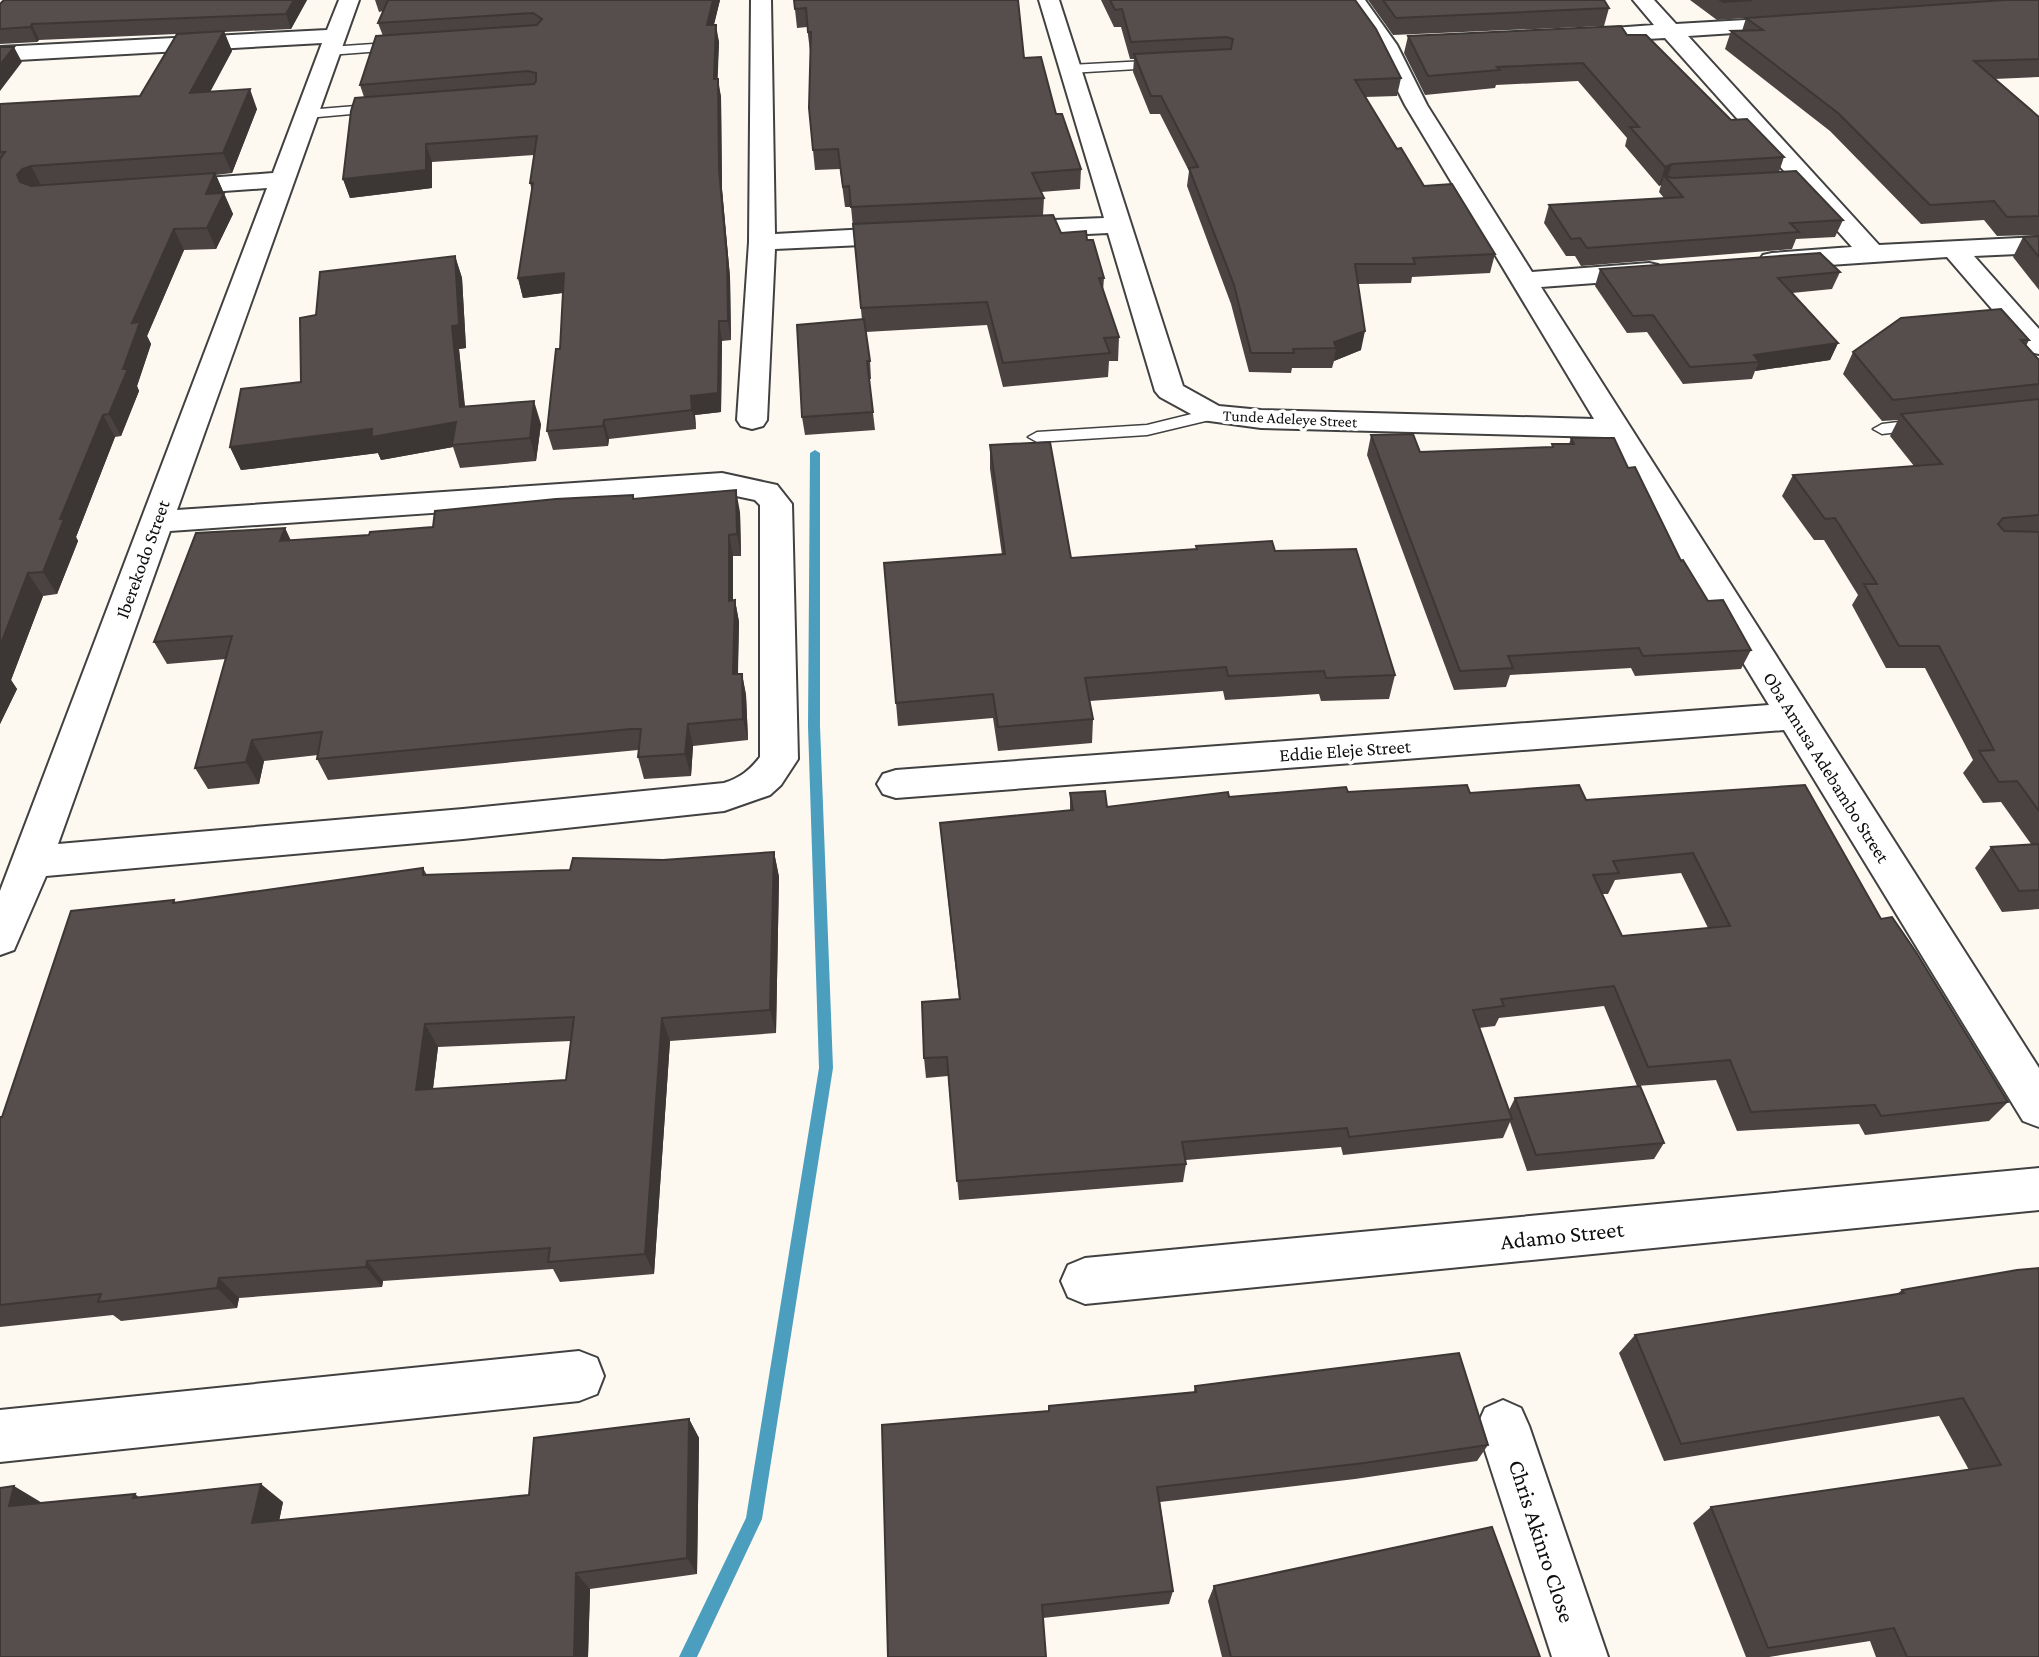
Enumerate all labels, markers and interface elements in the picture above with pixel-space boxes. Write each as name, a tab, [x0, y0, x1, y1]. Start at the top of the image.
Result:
street label: Tunde Adeleye Street	[1222, 406, 1358, 432]
street label: Iberekodo Street	[111, 496, 174, 621]
street label: Oba Amusa Adebambo Street	[1759, 668, 1894, 867]
street label: Eddie Eleje Street	[1278, 735, 1412, 767]
street label: Adamo Street	[1499, 1216, 1625, 1254]
street label: Chris Akinro Close	[1503, 1456, 1581, 1626]

